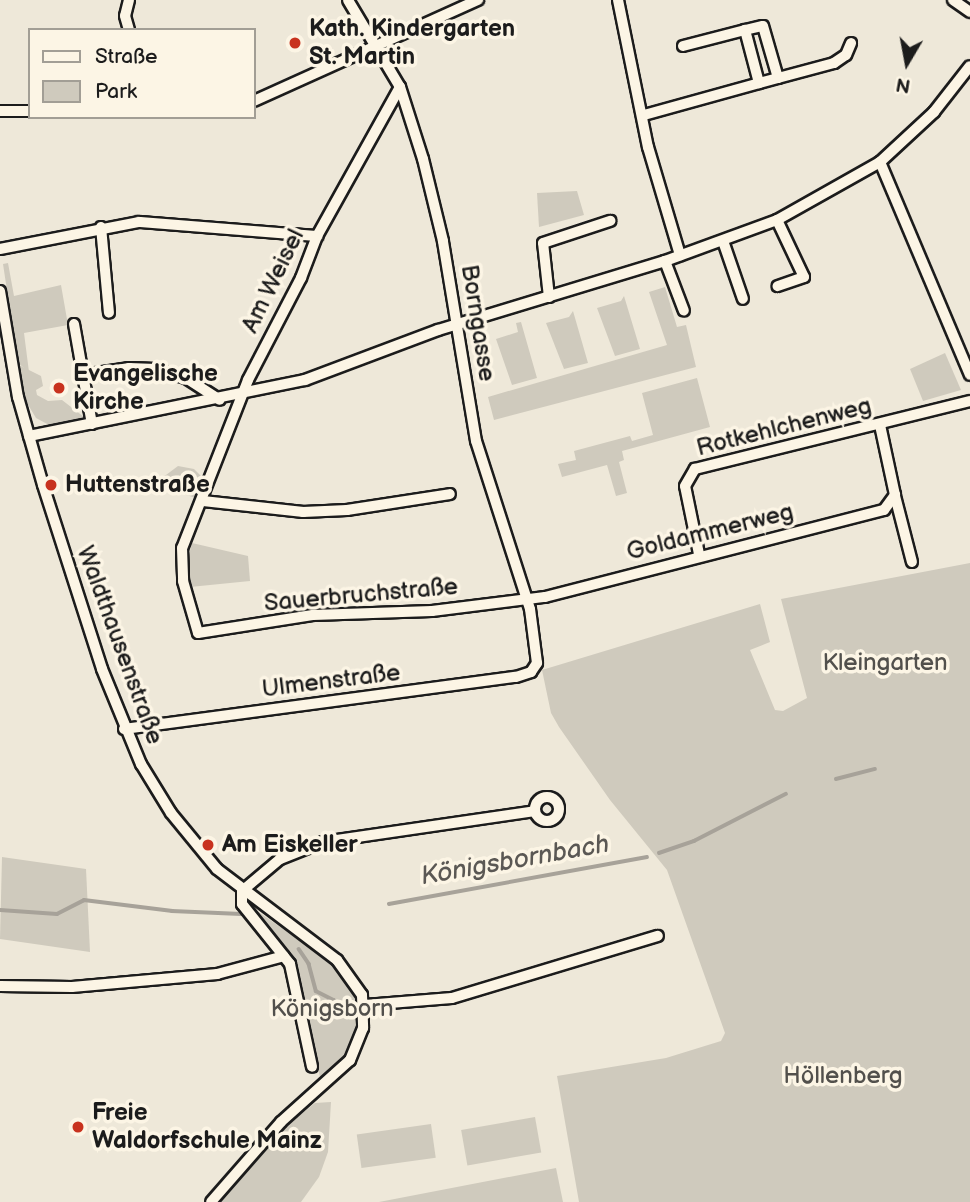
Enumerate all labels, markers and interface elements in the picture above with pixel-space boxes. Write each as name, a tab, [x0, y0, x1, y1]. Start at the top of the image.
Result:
place label: Kath. Kindergarten St. Martin	[309, 15, 515, 71]
legend	[28, 28, 256, 119]
north arrow	[872, 28, 942, 98]
marker: Kath. Kindergarten St. Martin	[287, 35, 303, 51]
text: Straße	[95, 44, 157, 69]
text: N	[894, 72, 912, 97]
text: Park	[95, 79, 137, 104]
street label: Am Weisel	[235, 224, 311, 338]
street label: Borngasse	[455, 263, 501, 383]
place label: Evangelische Kirche	[73, 360, 218, 416]
marker: Evangelische Kirche	[51, 380, 67, 396]
street label: Rotkehlchenweg	[693, 391, 875, 463]
place label: Huttenstraße	[65, 471, 210, 499]
marker: Huttenstraße	[43, 477, 59, 493]
street label: Goldammerweg	[624, 497, 796, 567]
street label: Waldthausenstraße	[71, 542, 169, 748]
street label: Sauerbruchstraße	[263, 572, 459, 618]
park label: Kleingarten	[823, 649, 947, 677]
street label: Ulmenstraße	[260, 658, 402, 704]
water label: Königsbornbach	[418, 829, 612, 893]
place label: Am Eiskeller	[222, 831, 358, 859]
marker: Am Eiskeller	[200, 837, 216, 853]
park label: Königsborn	[271, 995, 393, 1023]
park label: Höllenberg	[783, 1062, 903, 1090]
place label: Freie Waldorfschule Mainz	[92, 1099, 322, 1155]
marker: Freie Waldorfschule Mainz	[70, 1119, 86, 1135]

